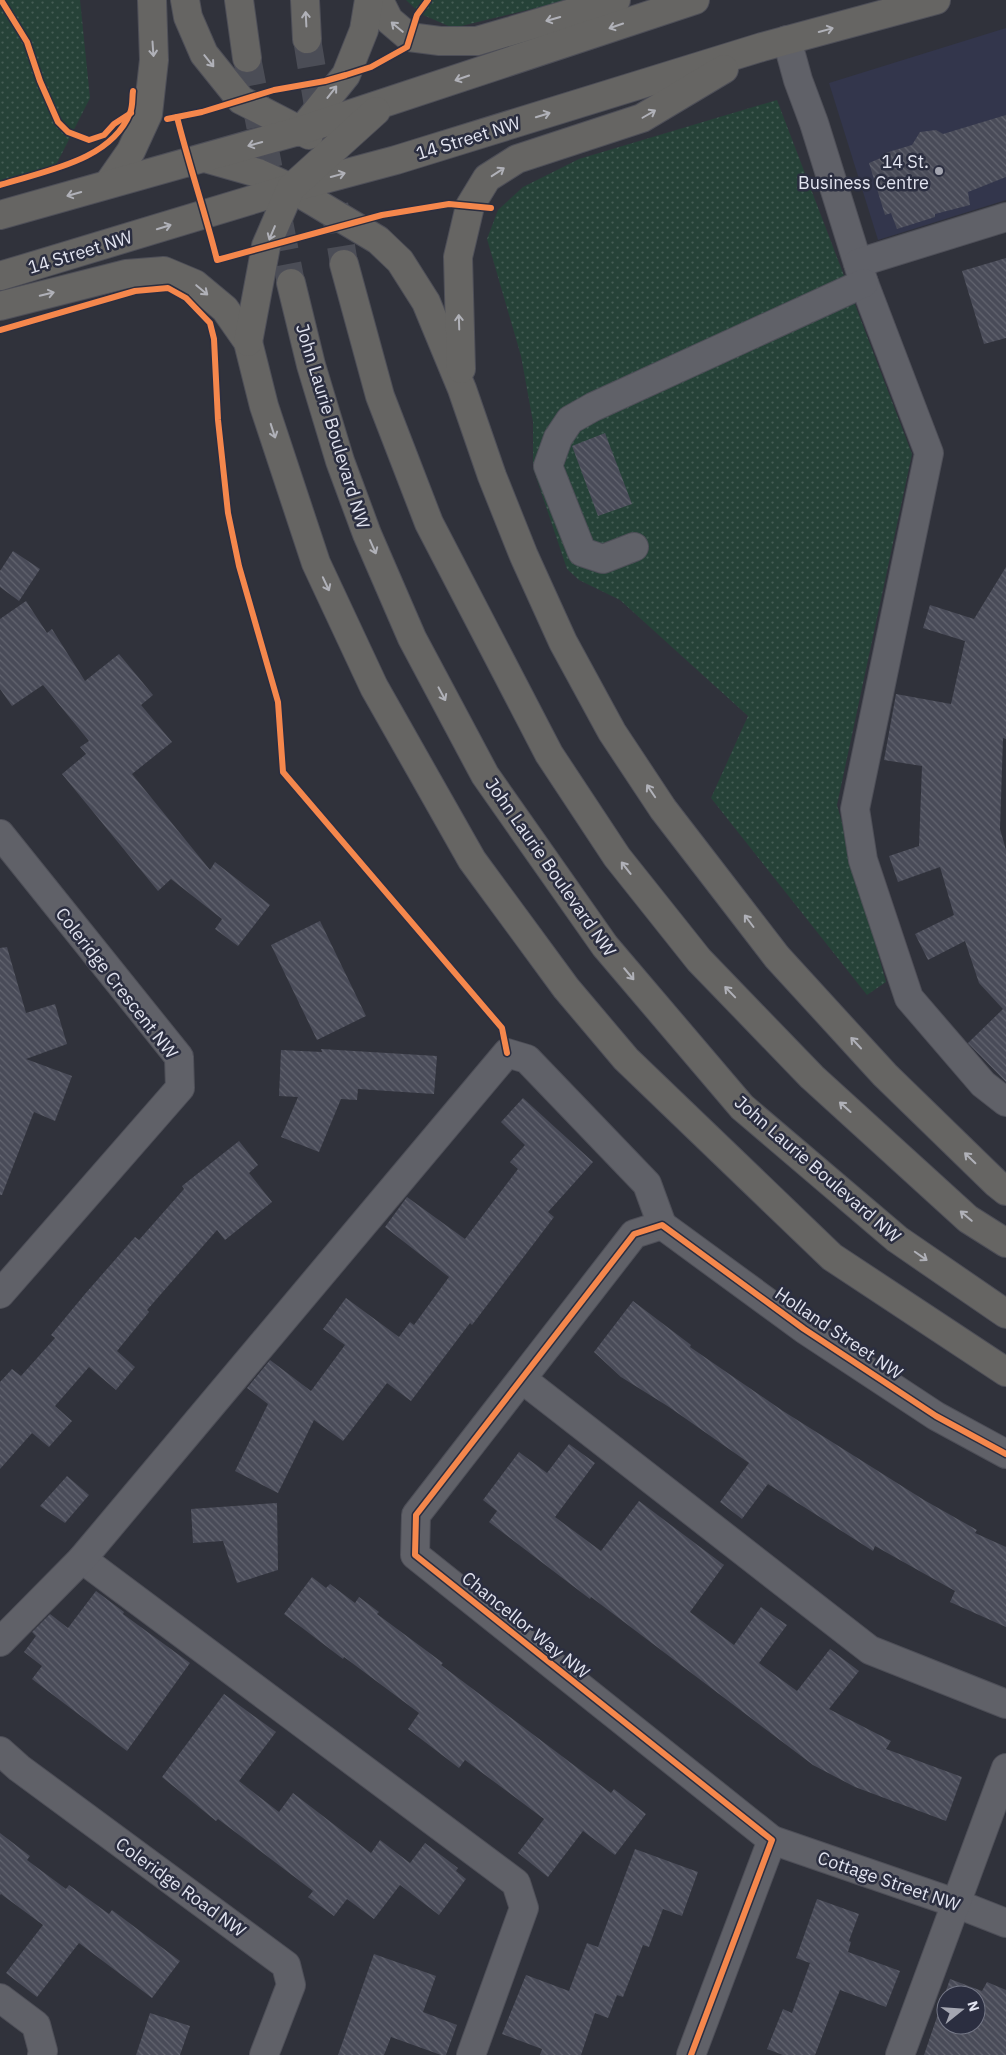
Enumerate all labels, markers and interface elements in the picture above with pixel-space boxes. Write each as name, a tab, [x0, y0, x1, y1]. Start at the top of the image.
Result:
one-way arrow	[302, 12, 311, 28]
one-way arrow	[545, 14, 561, 24]
one-way arrow	[391, 21, 404, 32]
one-way arrow	[608, 22, 624, 32]
one-way arrow	[817, 24, 833, 34]
one-way arrow	[149, 40, 158, 56]
one-way arrow	[204, 54, 215, 67]
one-way arrow	[455, 74, 470, 83]
one-way arrow	[327, 86, 338, 99]
one-way arrow	[534, 109, 550, 119]
one-way arrow	[641, 109, 656, 119]
street label: 14 Street NW	[413, 111, 523, 165]
one-way arrow	[248, 139, 264, 149]
place label: 14 St. Business Centre	[798, 150, 929, 194]
marker: 14 St. Business Centre	[933, 165, 945, 177]
one-way arrow	[490, 166, 504, 176]
one-way arrow	[329, 170, 345, 180]
one-way arrow	[66, 190, 82, 199]
one-way arrow	[156, 221, 172, 231]
street label: 14 Street NW	[25, 225, 135, 279]
one-way arrow	[266, 225, 276, 240]
one-way arrow	[196, 284, 209, 295]
one-way arrow	[39, 289, 55, 298]
one-way arrow	[454, 315, 464, 331]
street label: John Laurie Boulevard NW	[291, 321, 375, 531]
one-way arrow	[268, 423, 278, 439]
one-way arrow	[368, 539, 378, 554]
one-way arrow	[322, 576, 332, 591]
one-way arrow	[438, 686, 447, 701]
street label: John Laurie Boulevard NW	[480, 773, 622, 961]
one-way arrow	[646, 784, 656, 798]
one-way arrow	[621, 861, 631, 875]
street label: Coleridge Crescent NW	[51, 903, 183, 1063]
one-way arrow	[743, 914, 754, 927]
one-way arrow	[623, 968, 634, 981]
one-way arrow	[724, 986, 736, 998]
one-way arrow	[850, 1036, 862, 1049]
street label: John Laurie Boulevard NW	[730, 1090, 906, 1248]
one-way arrow	[839, 1101, 852, 1113]
one-way arrow	[964, 1152, 976, 1164]
one-way arrow	[960, 1210, 973, 1221]
one-way arrow	[914, 1251, 928, 1261]
street label: Holland Street NW	[771, 1282, 907, 1384]
street label: Chancellor Way NW	[457, 1566, 595, 1684]
street label: Coleridge Road NW	[111, 1832, 251, 1942]
street label: Cottage Street NW	[815, 1846, 963, 1916]
north arrow	[936, 1985, 986, 2035]
text: N	[963, 1999, 984, 2014]

